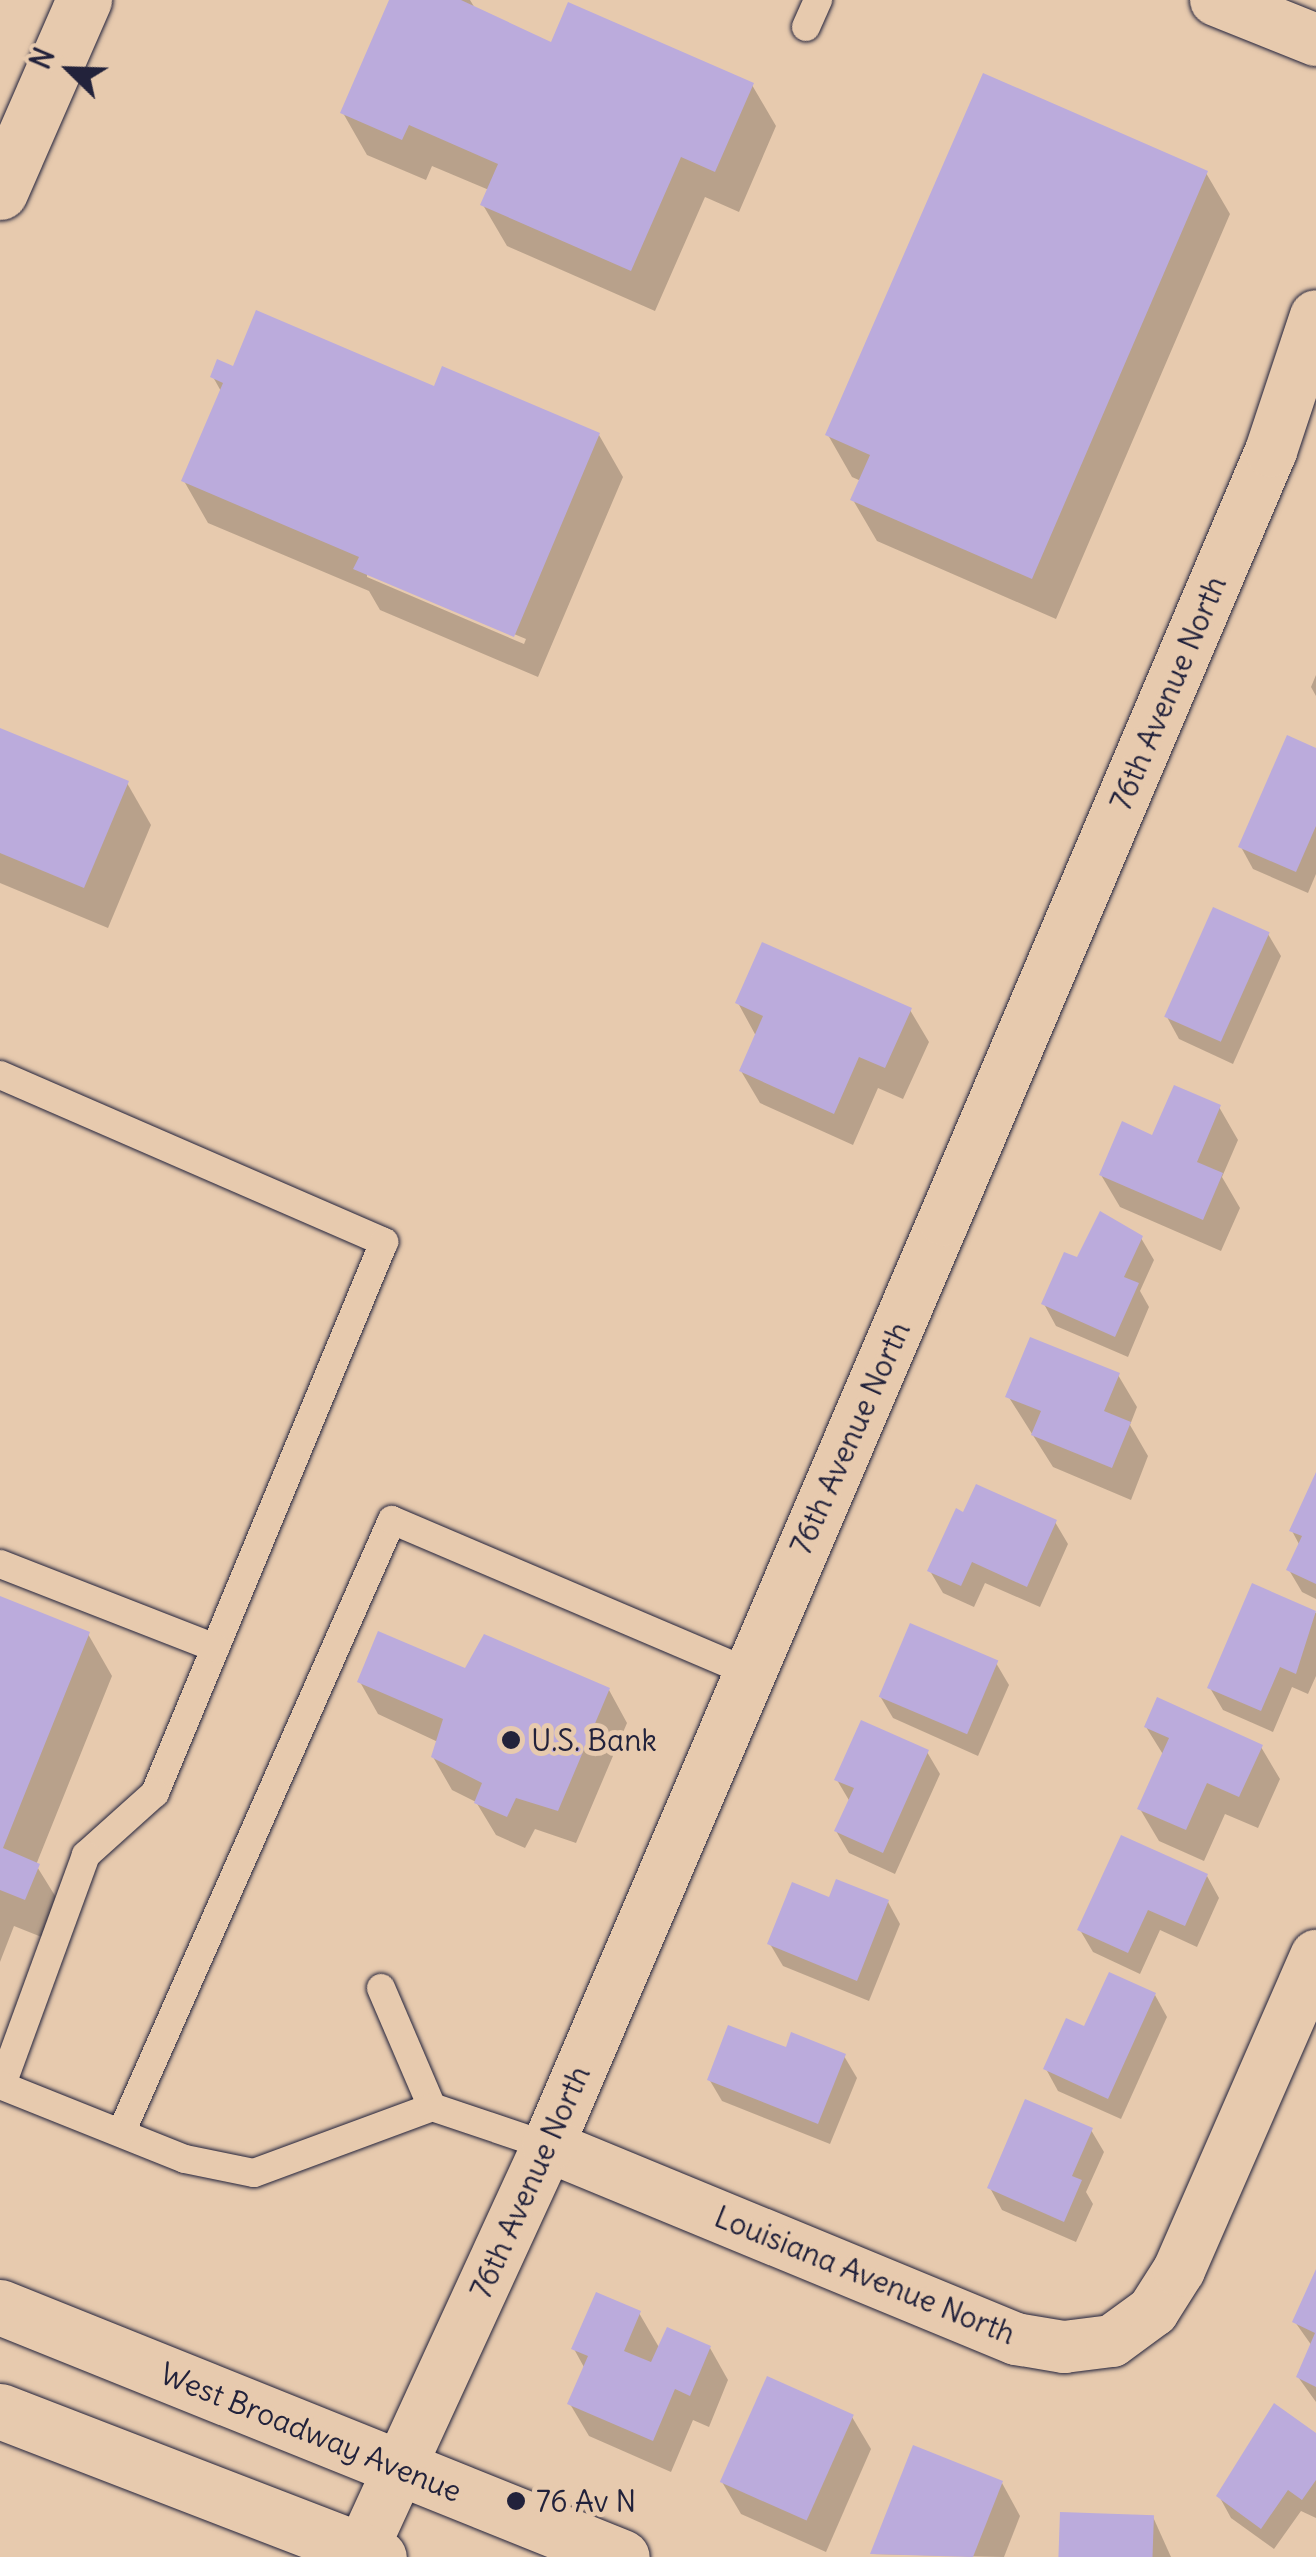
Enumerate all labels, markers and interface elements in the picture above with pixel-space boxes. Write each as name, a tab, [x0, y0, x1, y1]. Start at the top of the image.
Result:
north arrow	[20, 20, 120, 120]
text: N	[22, 42, 63, 74]
street label: 76th Avenue North	[1102, 571, 1234, 815]
street label: 76th Avenue North	[783, 1316, 917, 1560]
place label: U.S. Bank	[531, 1722, 657, 1758]
marker: U.S. Bank	[500, 1729, 522, 1751]
street label: 76th Avenue North	[463, 2060, 597, 2304]
street label: Louisiana Avenue North	[709, 2198, 1021, 2352]
street label: West Broadway Avenue	[155, 2355, 467, 2509]
place label: 76 Av N	[536, 2483, 636, 2519]
marker: 76 Av N	[505, 2490, 527, 2512]

